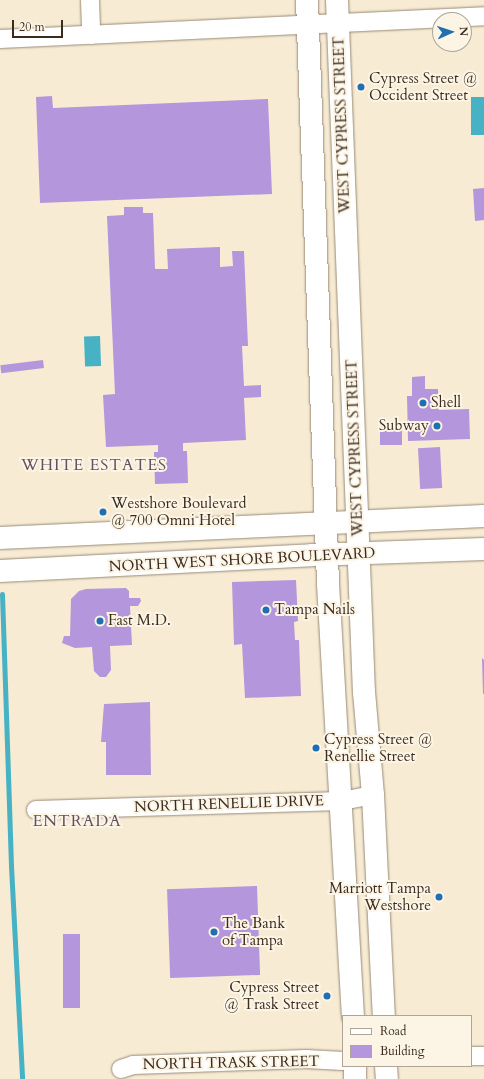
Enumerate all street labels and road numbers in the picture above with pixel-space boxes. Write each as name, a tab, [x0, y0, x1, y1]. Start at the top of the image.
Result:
street label: WEST CYPRESS STREET	[330, 36, 354, 214]
street label: WEST CYPRESS STREET	[343, 359, 367, 537]
street label: NORTH WEST SHORE BOULEVARD	[108, 544, 376, 576]
street label: NORTH RENELLIE DRIVE	[134, 792, 324, 816]
street label: NORTH TRASK STREET	[142, 1052, 320, 1074]

